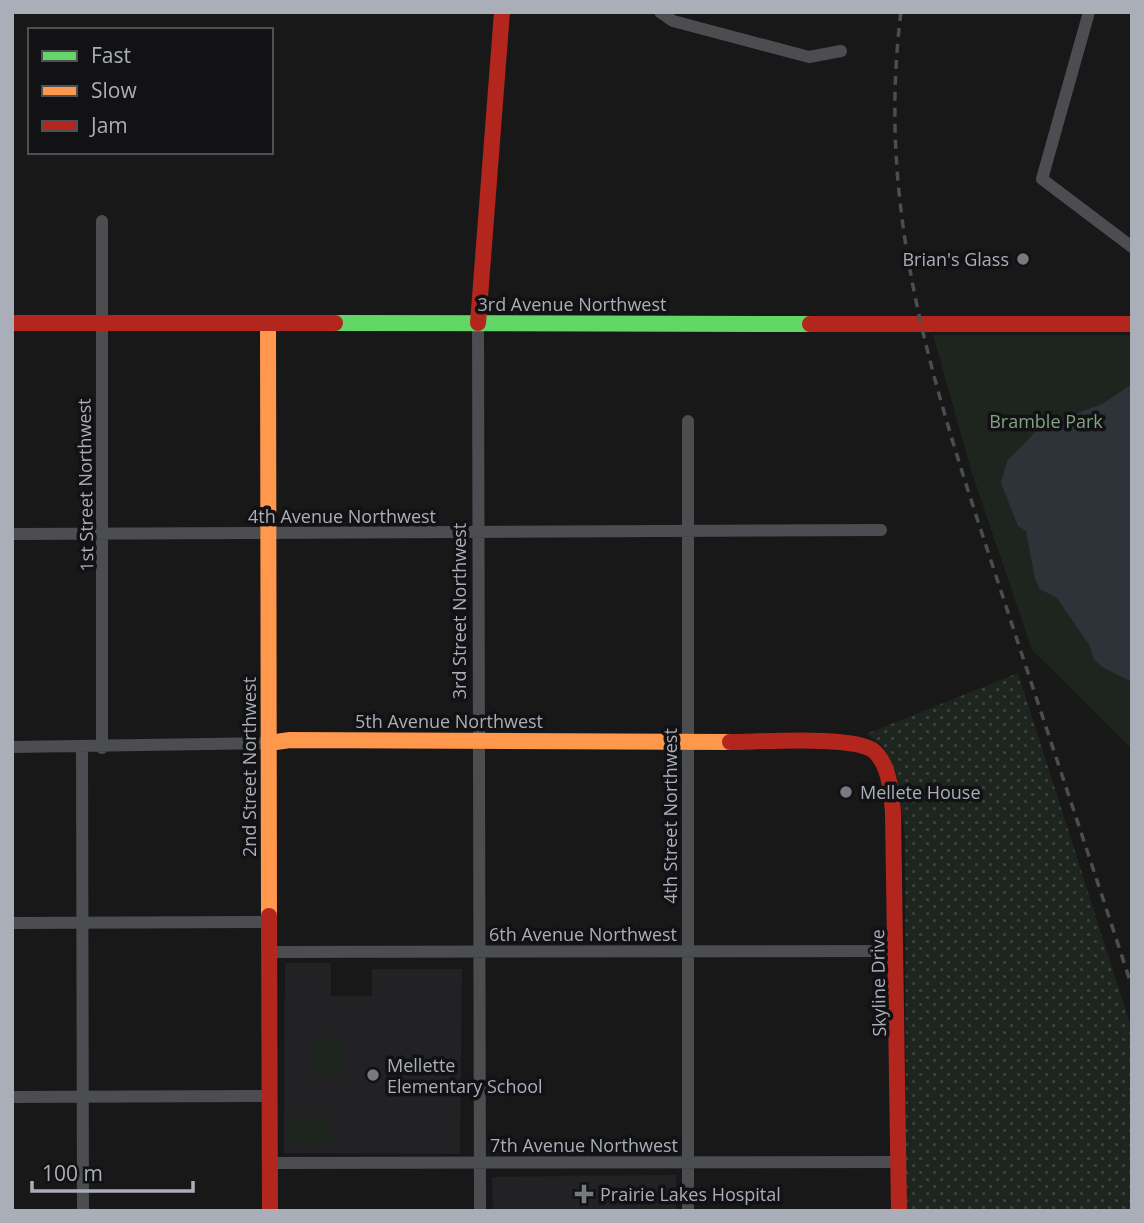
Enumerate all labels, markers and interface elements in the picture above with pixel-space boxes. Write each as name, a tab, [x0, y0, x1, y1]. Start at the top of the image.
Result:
legend	[28, 28, 273, 154]
text: Fast	[91, 41, 131, 69]
text: Slow	[91, 76, 137, 104]
text: Jam	[89, 111, 128, 139]
place label: Brian's Glass	[902, 247, 1009, 271]
marker: Brian's Glass	[1015, 251, 1031, 267]
street label: 3rd Avenue Northwest	[478, 292, 666, 316]
street label: 1st Street Northwest	[71, 398, 99, 572]
park label: Bramble Park	[989, 409, 1103, 433]
street label: 4th Avenue Northwest	[248, 504, 436, 528]
street label: 3rd Street Northwest	[447, 523, 471, 699]
street label: 2nd Street Northwest	[237, 677, 261, 857]
street label: 5th Avenue Northwest	[355, 709, 543, 733]
street label: 4th Street Northwest	[658, 728, 682, 904]
place label: Mellete House	[860, 780, 981, 804]
marker: Mellete House	[838, 784, 854, 800]
street label: 6th Avenue Northwest	[489, 922, 677, 946]
street label: Skyline Drive	[865, 929, 891, 1037]
place label: Mellette Elementary School	[387, 1053, 543, 1098]
marker: Mellette Elementary School	[365, 1067, 381, 1083]
street label: 7th Avenue Northwest	[490, 1133, 678, 1157]
scale bar	[32, 1150, 192, 1194]
text: 100 m	[42, 1159, 103, 1187]
place label: Prairie Lakes Hospital	[600, 1182, 781, 1206]
marker: Prairie Lakes Hospital	[574, 1184, 594, 1204]

